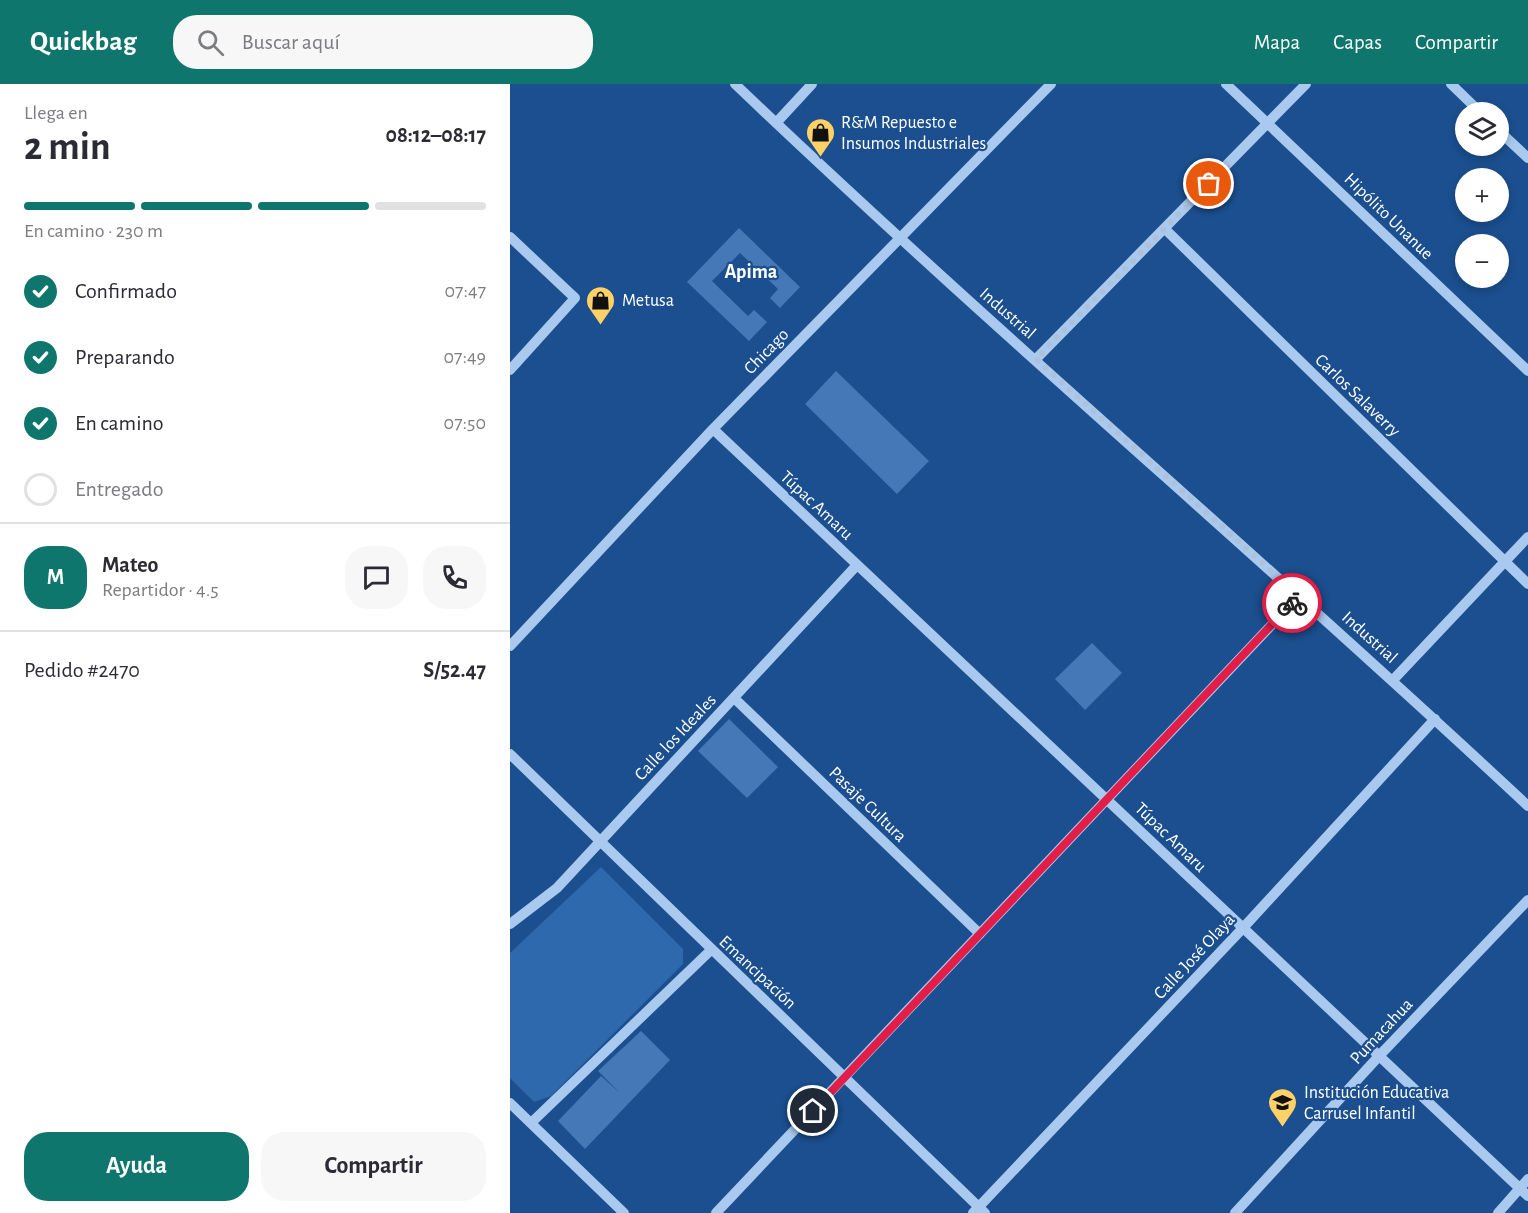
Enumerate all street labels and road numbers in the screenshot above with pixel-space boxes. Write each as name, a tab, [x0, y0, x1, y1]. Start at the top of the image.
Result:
street label: Hipólito Unanue	[1340, 170, 1436, 263]
street label: Industrial	[976, 285, 1039, 343]
street label: Chicago	[741, 325, 793, 378]
street label: Carlos Salaverry	[1311, 351, 1403, 441]
street label: Túpac Amaru	[777, 468, 856, 544]
street label: Industrial	[1338, 608, 1401, 667]
street label: Calle los Ideales	[631, 691, 720, 784]
street label: Pasaje Cultura	[825, 764, 909, 846]
street label: Túpac Amaru	[1131, 799, 1210, 876]
street label: Calle José Olaya	[1151, 911, 1239, 1003]
street label: Emancipación	[715, 933, 799, 1013]
street label: Pumacahua	[1347, 995, 1417, 1068]

